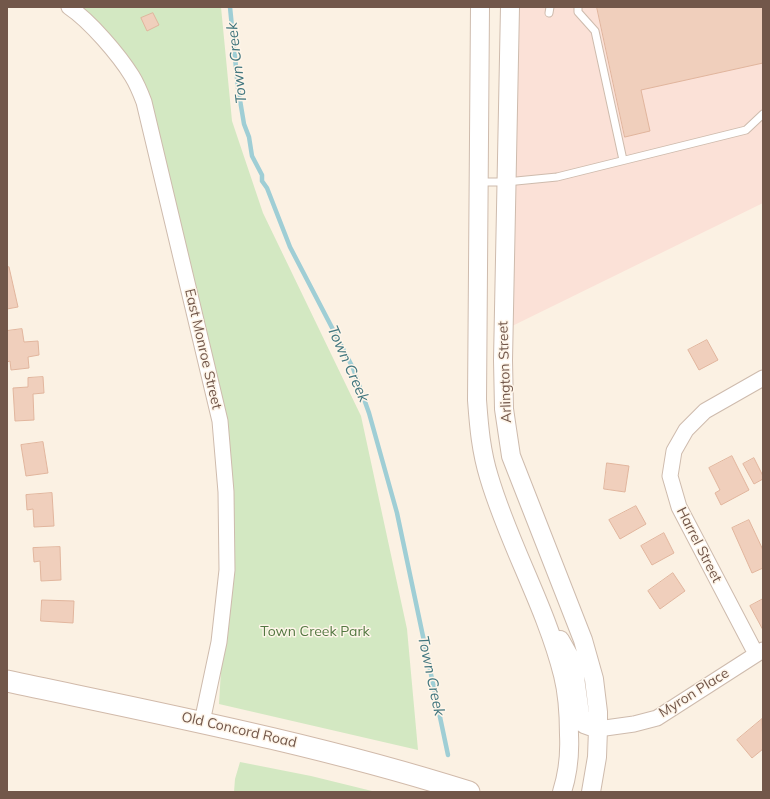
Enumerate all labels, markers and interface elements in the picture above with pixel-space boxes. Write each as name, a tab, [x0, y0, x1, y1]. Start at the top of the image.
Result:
water label: Town Creek	[223, 21, 251, 105]
street label: East Monroe Street	[181, 287, 225, 411]
street label: Arlington Street	[495, 321, 515, 423]
water label: Town Creek	[323, 323, 373, 405]
street label: Harrel Street	[673, 504, 725, 586]
park label: Town Creek Park	[260, 624, 370, 640]
water label: Town Creek	[414, 634, 448, 718]
street label: Myron Place	[656, 665, 732, 721]
street label: Old Concord Road	[180, 709, 298, 751]

